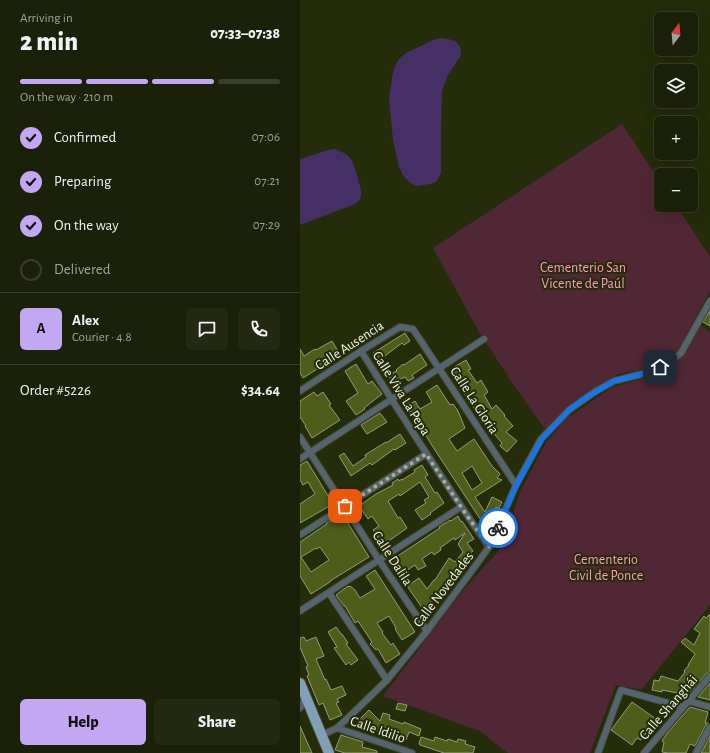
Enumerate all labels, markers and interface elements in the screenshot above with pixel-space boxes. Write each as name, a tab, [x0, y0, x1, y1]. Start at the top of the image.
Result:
text: Arriving in	[20, 12, 73, 25]
north arrow	[654, 12, 698, 56]
map controls	[654, 12, 698, 212]
text: 07:33–07:38	[210, 26, 280, 41]
text: 2 min	[20, 29, 78, 55]
button: layers	[654, 64, 698, 108]
text: On the way · 210 m	[20, 91, 113, 104]
button: +	[654, 116, 698, 160]
icon: check	[20, 127, 42, 149]
text: Confirmed	[54, 130, 116, 145]
text: 07:06	[252, 131, 280, 144]
button: −	[654, 168, 698, 212]
icon: check	[20, 171, 42, 193]
text: Preparing	[54, 174, 111, 189]
text: 07:21	[254, 175, 280, 188]
icon: check	[20, 215, 42, 237]
text: On the way	[54, 218, 119, 233]
text: 07:29	[253, 219, 280, 232]
park label: Cementerio San Vicente de Paúl	[540, 261, 626, 291]
text: Delivered	[54, 262, 111, 277]
button: chat	[186, 308, 228, 350]
button: phone	[238, 308, 280, 350]
text: Alex	[72, 313, 99, 328]
street label: Calle Ausencia	[313, 318, 387, 373]
text: A	[36, 321, 46, 336]
text: Courier · 4.8	[72, 331, 132, 344]
street label: Calle Viva La Pepa	[370, 349, 433, 439]
pin	[643, 350, 677, 384]
icon: home	[649, 356, 671, 378]
street label: Calle La Gloria	[447, 364, 501, 437]
text: Order #5226	[20, 383, 91, 398]
text: $34.64	[241, 383, 280, 398]
pin	[328, 489, 362, 523]
icon: bag	[334, 495, 356, 517]
courier	[478, 508, 518, 548]
icon: bike	[487, 517, 509, 539]
street label: Calle Dalila	[369, 529, 415, 589]
street label: Calle Novedades	[411, 549, 477, 630]
park label: Cementerio Civil de Ponce	[569, 553, 643, 583]
street label: Calle Shanghái	[637, 673, 701, 743]
button: Help	[20, 699, 146, 745]
button: Share	[154, 699, 280, 745]
street label: Calle Idilio	[348, 714, 407, 746]

